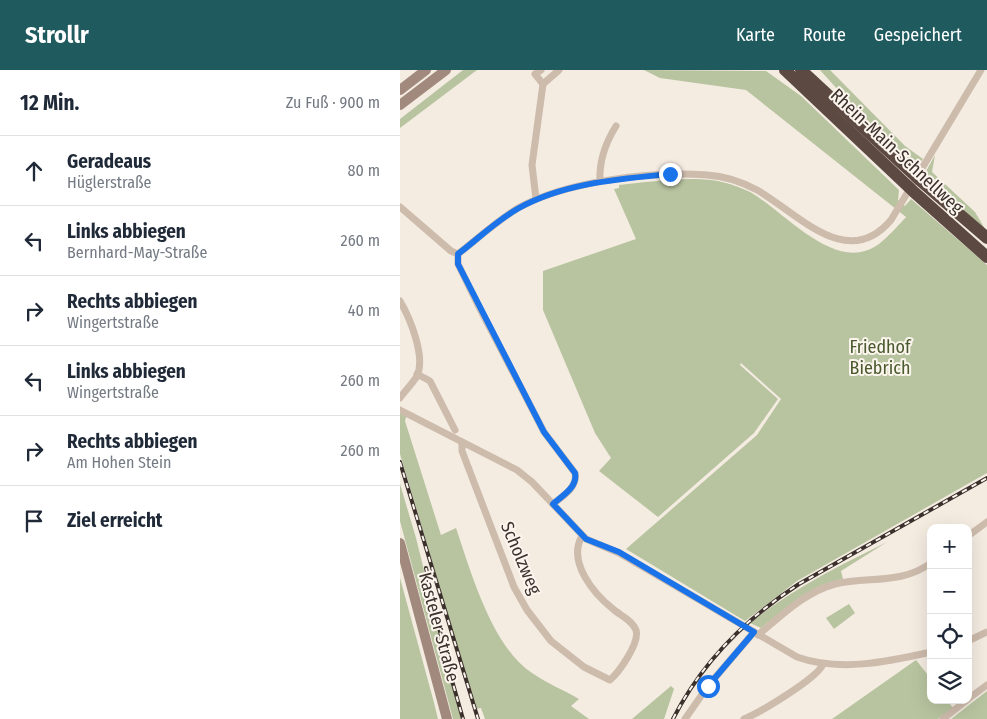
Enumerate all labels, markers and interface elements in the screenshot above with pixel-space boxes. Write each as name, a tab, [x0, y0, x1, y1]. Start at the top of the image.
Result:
text: Strollr	[25, 21, 89, 49]
text: Karte	[736, 24, 775, 46]
text: Route	[803, 24, 846, 46]
text: Gespeichert	[874, 24, 962, 46]
street label: Rhein-Main-Schnellweg	[826, 84, 968, 219]
text: 12 Min.	[20, 90, 79, 116]
text: Zu Fuß · 900 m	[286, 93, 380, 112]
text: Geradeaus	[67, 150, 151, 173]
icon: ahead	[20, 157, 48, 185]
text: 80 m	[348, 161, 380, 180]
route end	[659, 163, 682, 186]
text: Hüglerstraße	[67, 173, 151, 192]
text: Links abbiegen	[67, 220, 186, 243]
icon: left	[20, 227, 48, 255]
text: 260 m	[341, 231, 380, 250]
text: Bernhard-May-Straße	[67, 243, 207, 262]
text: Rechts abbiegen	[67, 290, 197, 313]
icon: right	[20, 297, 48, 325]
text: 40 m	[348, 301, 380, 320]
text: Wingertstraße	[67, 313, 159, 332]
park label: Friedhof Biebrich	[849, 336, 912, 379]
text: Links abbiegen	[67, 360, 186, 383]
icon: left	[20, 367, 48, 395]
text: 260 m	[341, 371, 380, 390]
text: Wingertstraße	[67, 383, 159, 402]
text: Rechts abbiegen	[67, 430, 197, 453]
icon: right	[20, 437, 48, 465]
text: 260 m	[341, 441, 380, 460]
text: Am Hohen Stein	[67, 453, 171, 472]
icon: arrive	[20, 507, 48, 535]
text: Ziel erreicht	[67, 509, 163, 532]
street label: Scholzweg	[496, 518, 546, 598]
map controls	[927, 524, 972, 704]
button: +	[927, 524, 972, 569]
button: −	[927, 569, 972, 614]
street label: Kasteler Straße	[414, 570, 464, 684]
button: locate	[927, 614, 972, 659]
button: layers	[927, 659, 972, 704]
route start	[697, 675, 720, 698]

